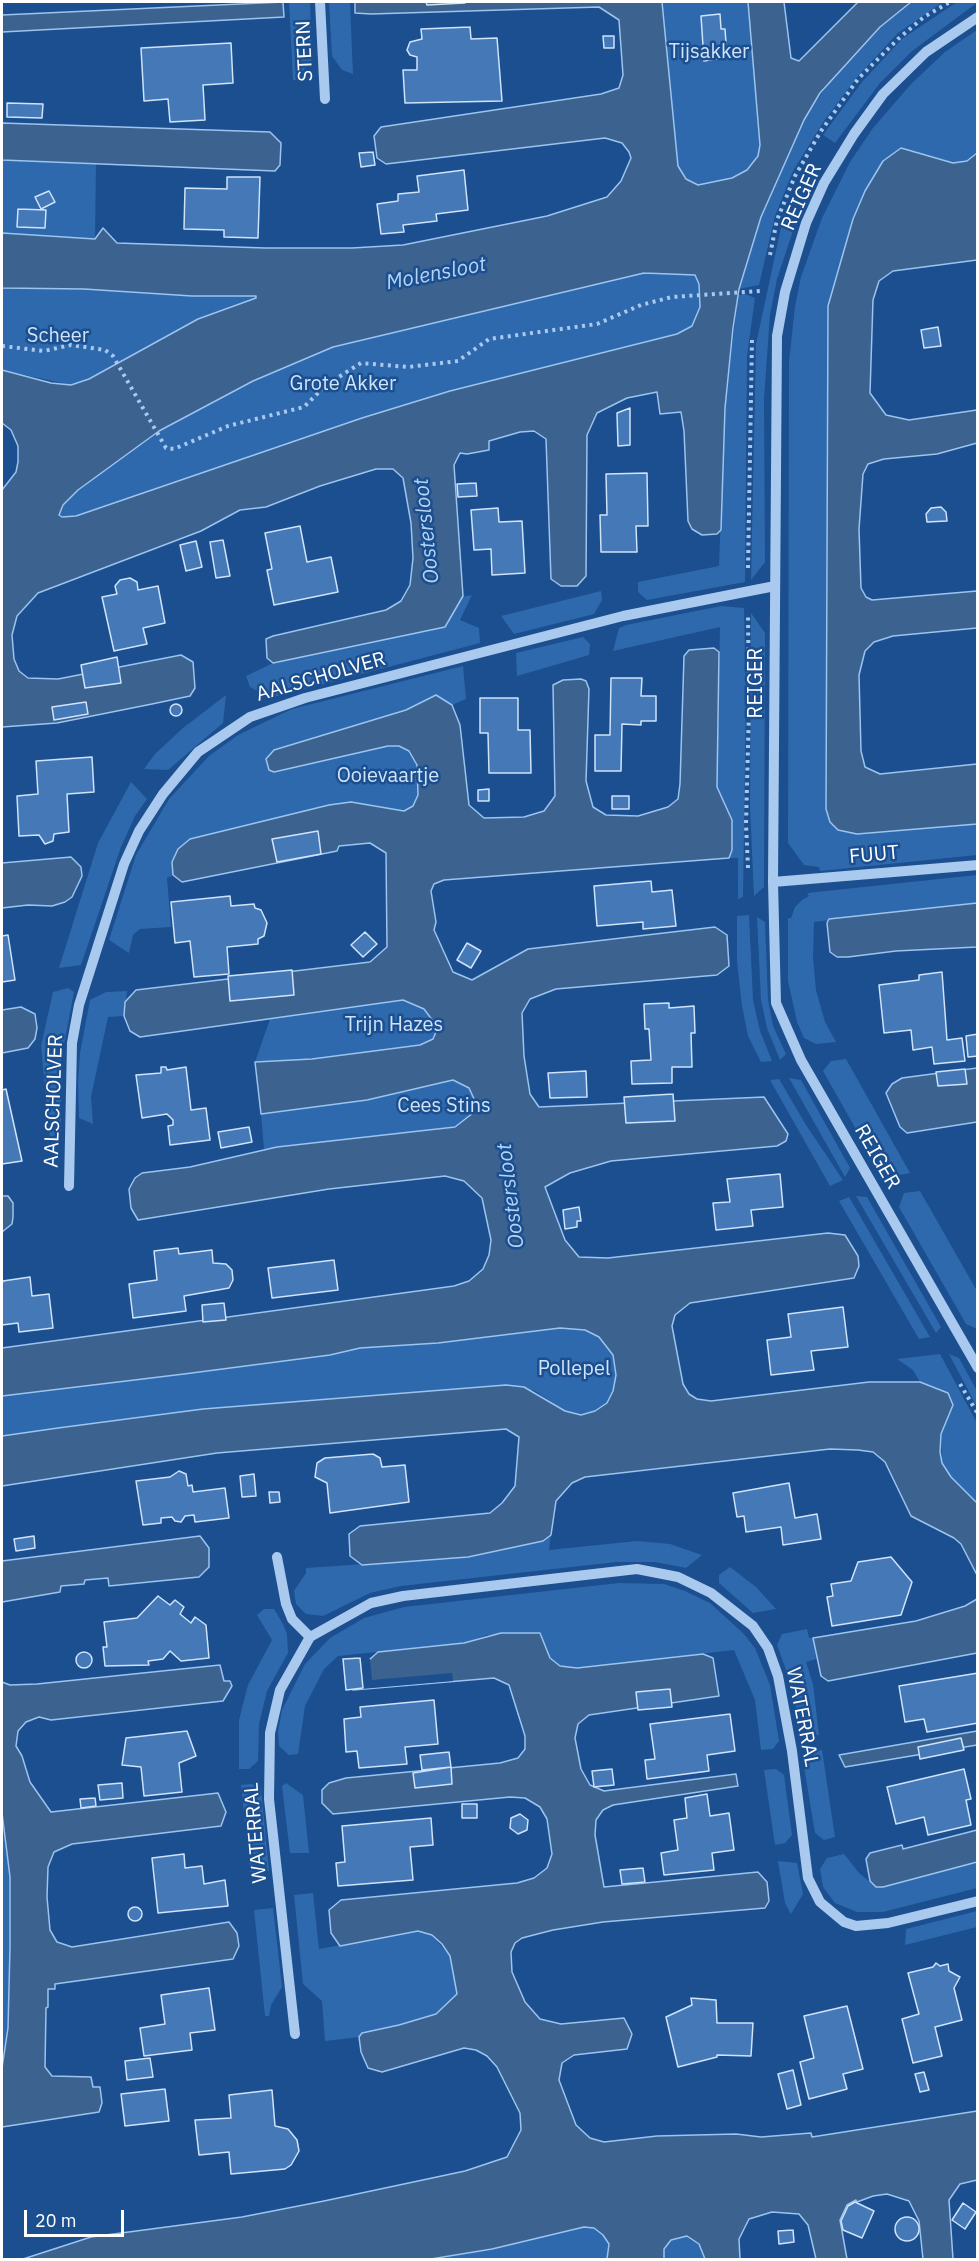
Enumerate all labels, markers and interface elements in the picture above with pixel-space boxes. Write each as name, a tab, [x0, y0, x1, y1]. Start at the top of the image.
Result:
street label: STERN	[291, 20, 319, 82]
park label: Tijsakker	[669, 40, 749, 64]
street label: REIGER	[777, 160, 827, 234]
water label: Molensloot	[384, 252, 488, 296]
park label: Scheer	[27, 324, 89, 348]
park label: Grote Akker	[290, 372, 396, 396]
water label: Oostersloot	[409, 477, 445, 585]
street label: AALSCHOLVER	[253, 647, 389, 707]
street label: REIGER	[744, 648, 768, 718]
park label: Ooievaartje	[337, 764, 439, 788]
street label: FUUT	[848, 841, 900, 869]
park label: Trijn Hazes	[345, 1013, 443, 1037]
street label: AALSCHOLVER	[40, 1034, 68, 1168]
park label: Cees Stins	[397, 1094, 491, 1118]
street label: REIGER	[849, 1120, 905, 1194]
water label: Oostersloot	[492, 1142, 530, 1250]
park label: Pollepel	[538, 1357, 610, 1381]
street label: WATERRAL	[781, 1665, 823, 1769]
street label: WATERRAL	[240, 1782, 272, 1884]
scale bar	[27, 2198, 128, 2236]
text: 20 m	[35, 2209, 77, 2232]

